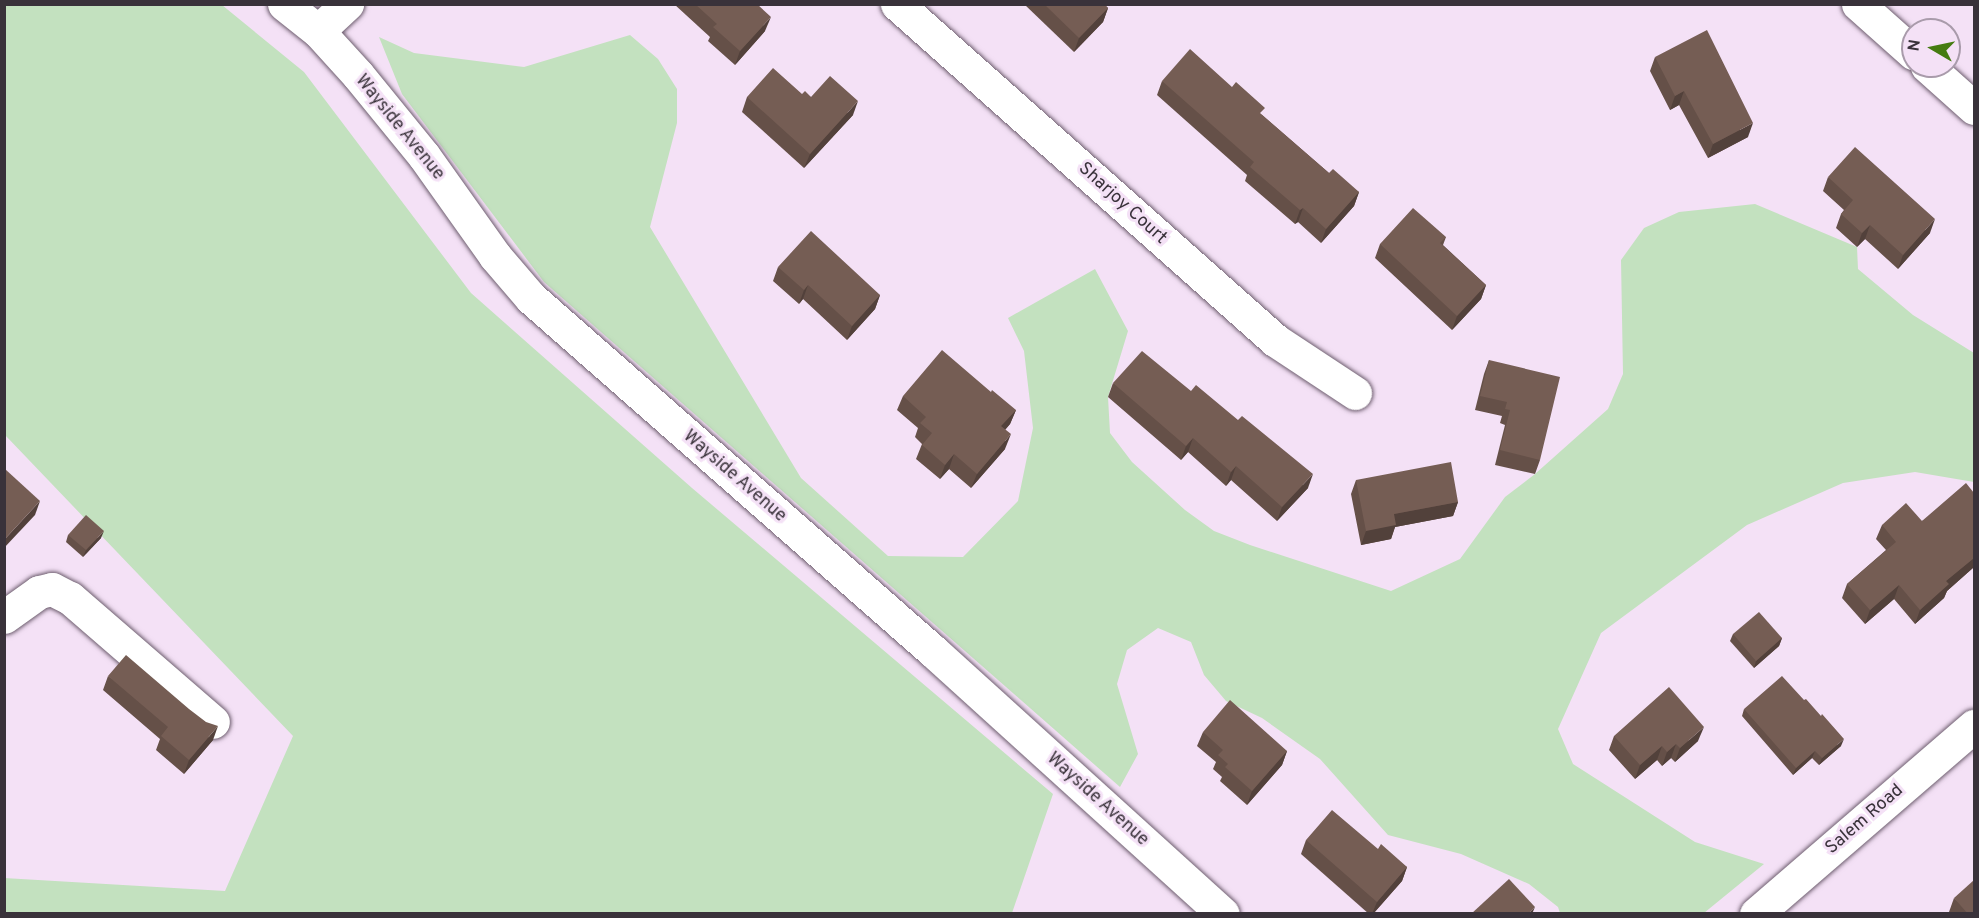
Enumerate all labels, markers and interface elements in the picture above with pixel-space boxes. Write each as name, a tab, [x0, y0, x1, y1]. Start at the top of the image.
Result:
north arrow	[1901, 18, 1961, 78]
text: N	[1904, 38, 1926, 53]
street label: Wayside Avenue	[350, 71, 448, 185]
street label: Sharjoy Court	[1073, 158, 1171, 250]
street label: Wayside Avenue	[678, 426, 790, 528]
street label: Wayside Avenue	[1041, 748, 1153, 852]
street label: Salem Road	[1822, 780, 1908, 860]

